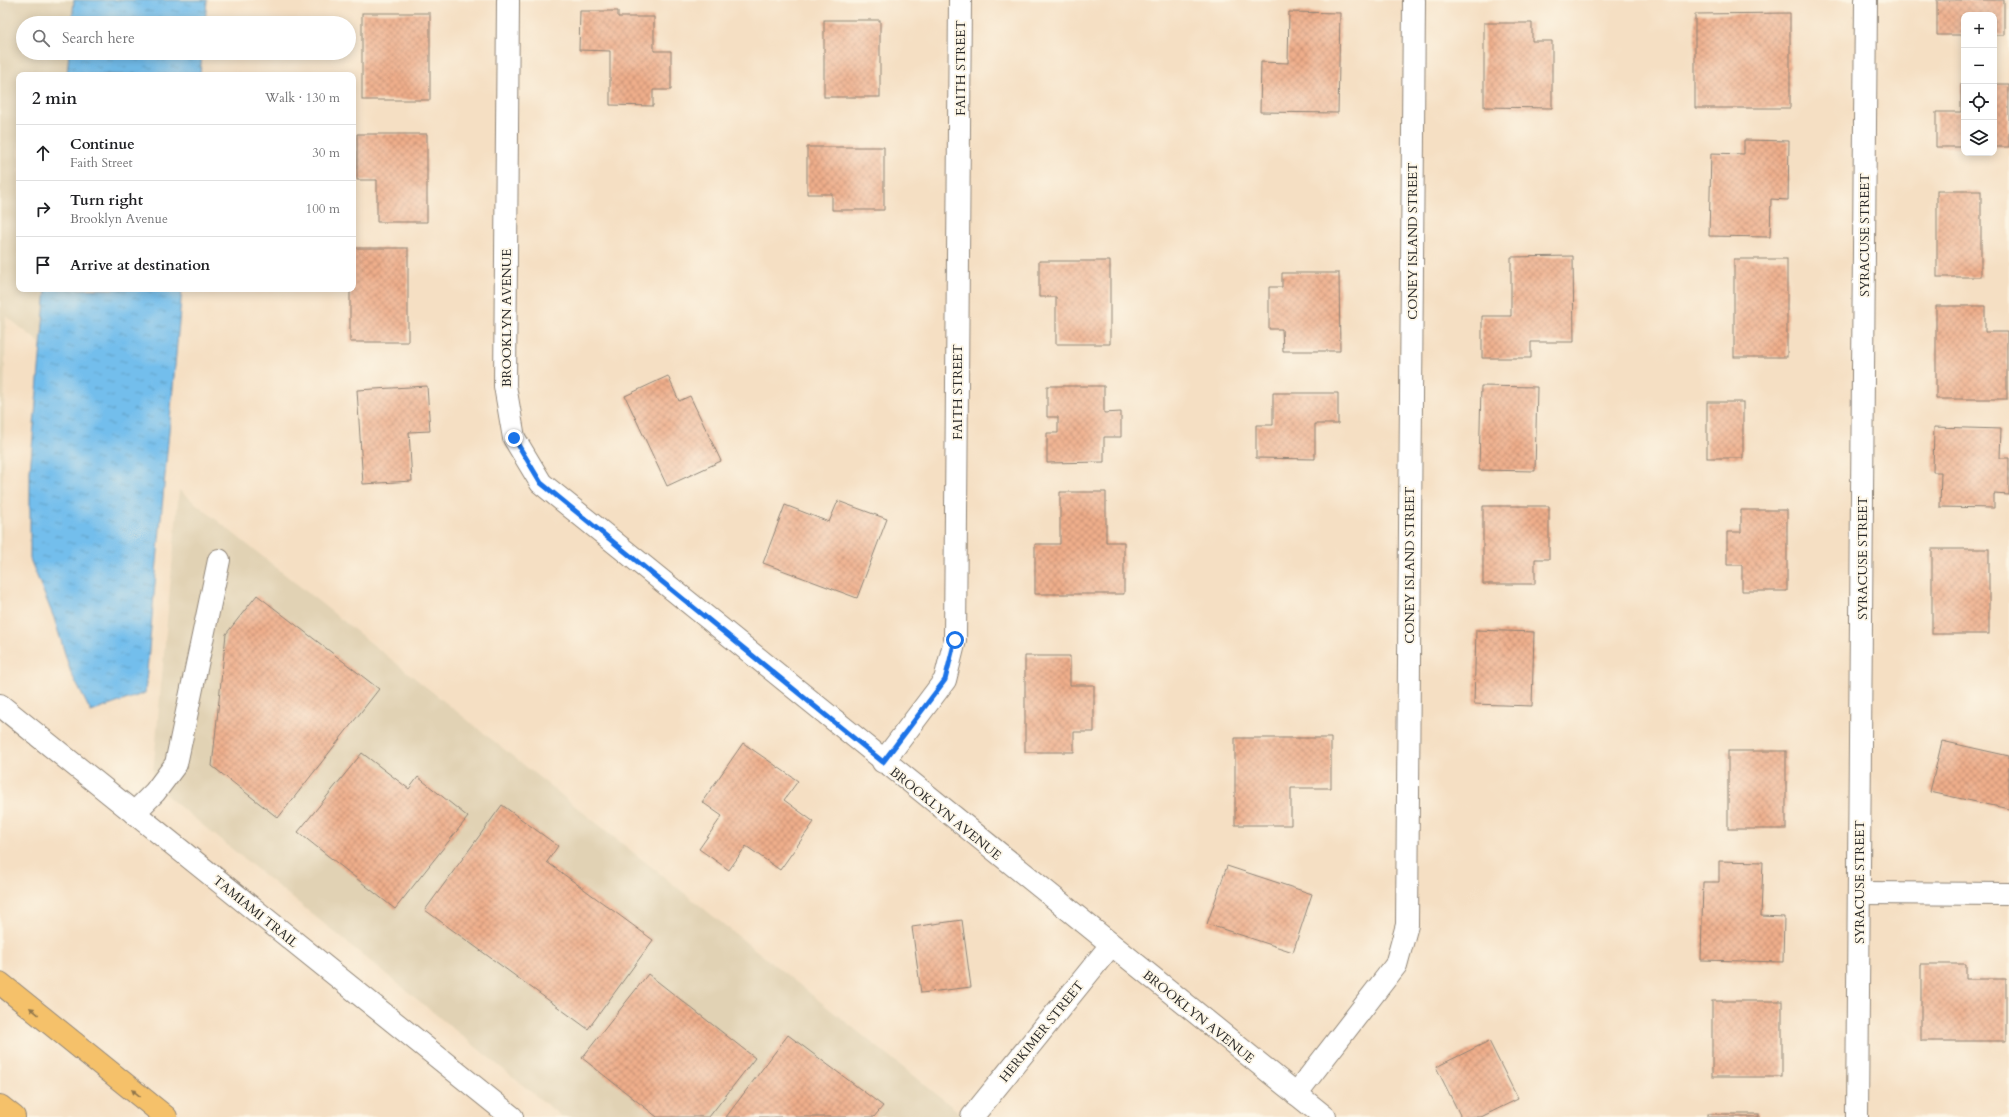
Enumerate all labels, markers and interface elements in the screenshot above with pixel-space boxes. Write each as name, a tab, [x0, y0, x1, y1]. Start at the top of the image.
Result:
map controls	[1961, 12, 1997, 156]
button: +	[1961, 12, 1997, 48]
search box	[16, 16, 356, 60]
street label: FAITH STREET	[952, 20, 970, 116]
icon: search	[30, 27, 52, 49]
text: Search here	[62, 28, 135, 48]
button: −	[1961, 48, 1997, 84]
button: locate	[1961, 84, 1997, 120]
text: 2 min	[32, 87, 77, 110]
text: Walk · 130 m	[265, 89, 340, 107]
button: layers	[1961, 120, 1997, 156]
text: Continue	[70, 134, 135, 154]
icon: ahead	[32, 142, 54, 164]
text: 30 m	[312, 144, 340, 162]
text: Faith Street	[70, 154, 133, 172]
street label: CONEY ISLAND STREET	[1404, 162, 1422, 320]
street label: SYRACUSE STREET	[1856, 173, 1874, 297]
text: Turn right	[70, 190, 143, 210]
icon: right	[32, 198, 54, 220]
text: 100 m	[306, 200, 340, 218]
text: Brooklyn Avenue	[70, 210, 168, 228]
street label: BROOKLYN AVENUE	[498, 249, 516, 387]
icon: arrive	[32, 254, 54, 276]
text: Arrive at destination	[70, 255, 210, 275]
street label: FAITH STREET	[949, 344, 967, 440]
route end	[505, 429, 523, 447]
street label: CONEY ISLAND STREET	[1401, 486, 1419, 644]
street label: SYRACUSE STREET	[1854, 496, 1872, 620]
route start	[946, 631, 964, 649]
street label: BROOKLYN AVENUE	[886, 763, 1005, 864]
street label: SYRACUSE STREET	[1851, 820, 1869, 944]
street label: TAMIAMI TRAIL	[209, 872, 302, 952]
street label: BROOKLYN AVENUE	[1139, 966, 1258, 1067]
street label: HERKIMER STREET	[995, 977, 1089, 1086]
one-way arrow	[29, 1007, 40, 1015]
one-way arrow	[130, 1088, 141, 1097]

